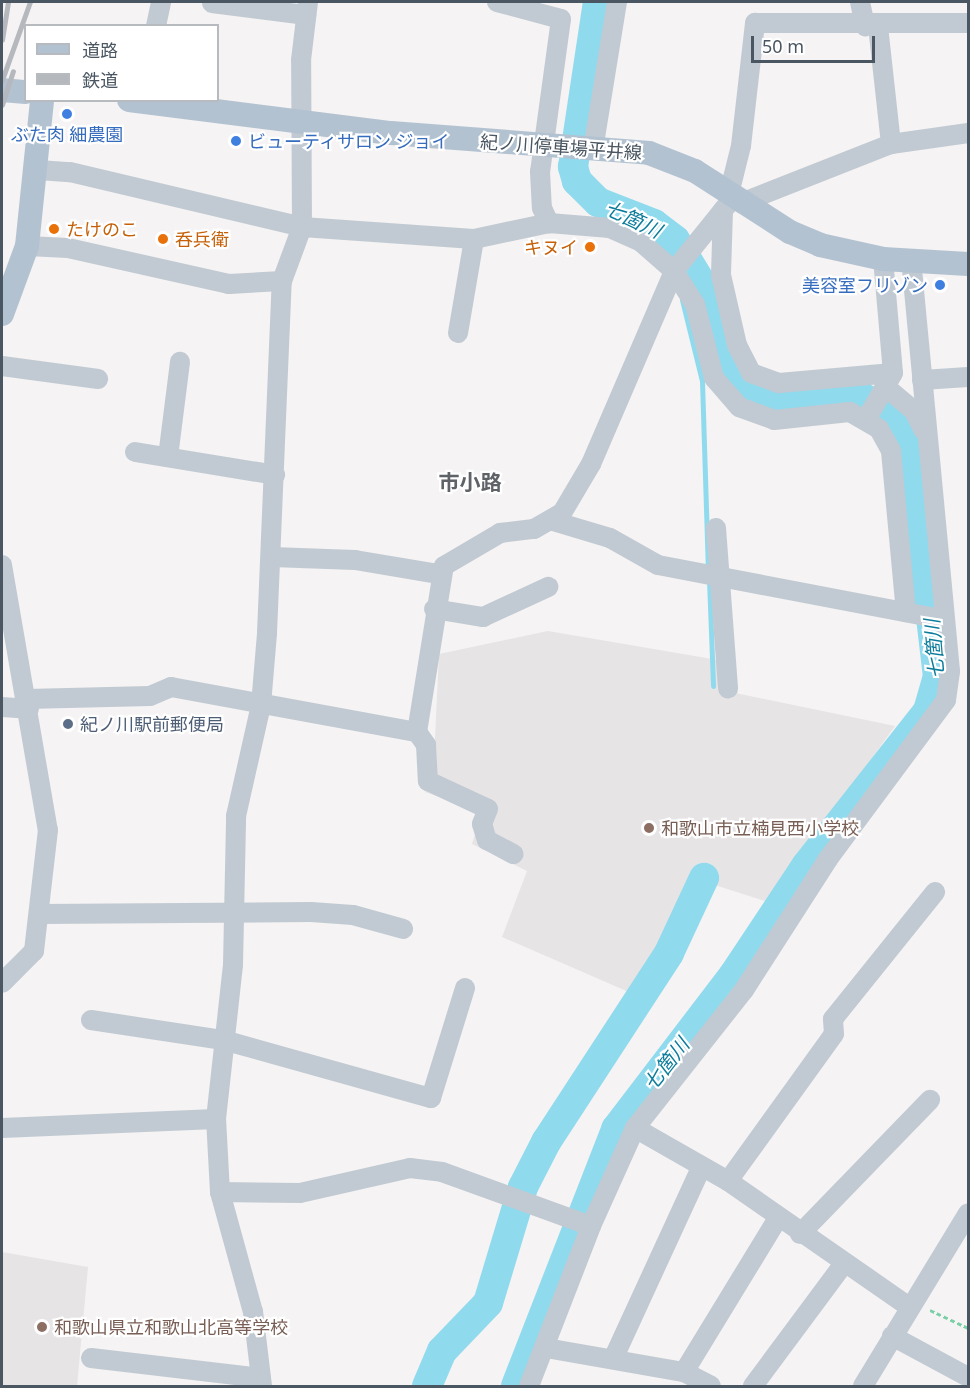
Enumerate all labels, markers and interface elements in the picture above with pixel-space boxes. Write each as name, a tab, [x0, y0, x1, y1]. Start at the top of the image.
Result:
legend	[24, 24, 219, 102]
scale bar	[754, 24, 878, 62]
text: 50 m	[762, 34, 804, 58]
text: 道路	[82, 38, 118, 62]
text: 鉄道	[82, 68, 118, 92]
marker: ぶた肉 細農園	[60, 107, 74, 121]
place label: ぶた肉 細農園	[11, 123, 123, 145]
place label: ビューティサロン ジョイ	[248, 130, 451, 152]
street label: 紀ノ川停車場平井線	[479, 131, 643, 163]
marker: ビューティサロン ジョイ	[229, 134, 243, 148]
water label: 七箇川	[601, 195, 665, 243]
place label: たけのこ	[66, 218, 138, 240]
marker: たけのこ	[47, 222, 61, 236]
place label: 呑兵衛	[175, 228, 229, 250]
marker: 呑兵衛	[156, 232, 170, 246]
place label: キヌイ	[524, 236, 578, 258]
marker: キヌイ	[583, 240, 597, 254]
place label: 美容室フリゾン	[802, 274, 928, 296]
marker: 美容室フリゾン	[933, 278, 947, 292]
district label: 市小路	[439, 469, 501, 495]
water label: 七箇川	[919, 618, 949, 680]
place label: 紀ノ川駅前郵便局	[80, 713, 224, 735]
marker: 紀ノ川駅前郵便局	[61, 717, 75, 731]
place label: 和歌山市立楠見西小学校	[661, 817, 859, 839]
marker: 和歌山市立楠見西小学校	[642, 821, 656, 835]
water label: 七箇川	[638, 1033, 694, 1095]
place label: 和歌山県立和歌山北高等学校	[54, 1316, 288, 1338]
marker: 和歌山県立和歌山北高等学校	[35, 1320, 49, 1334]

